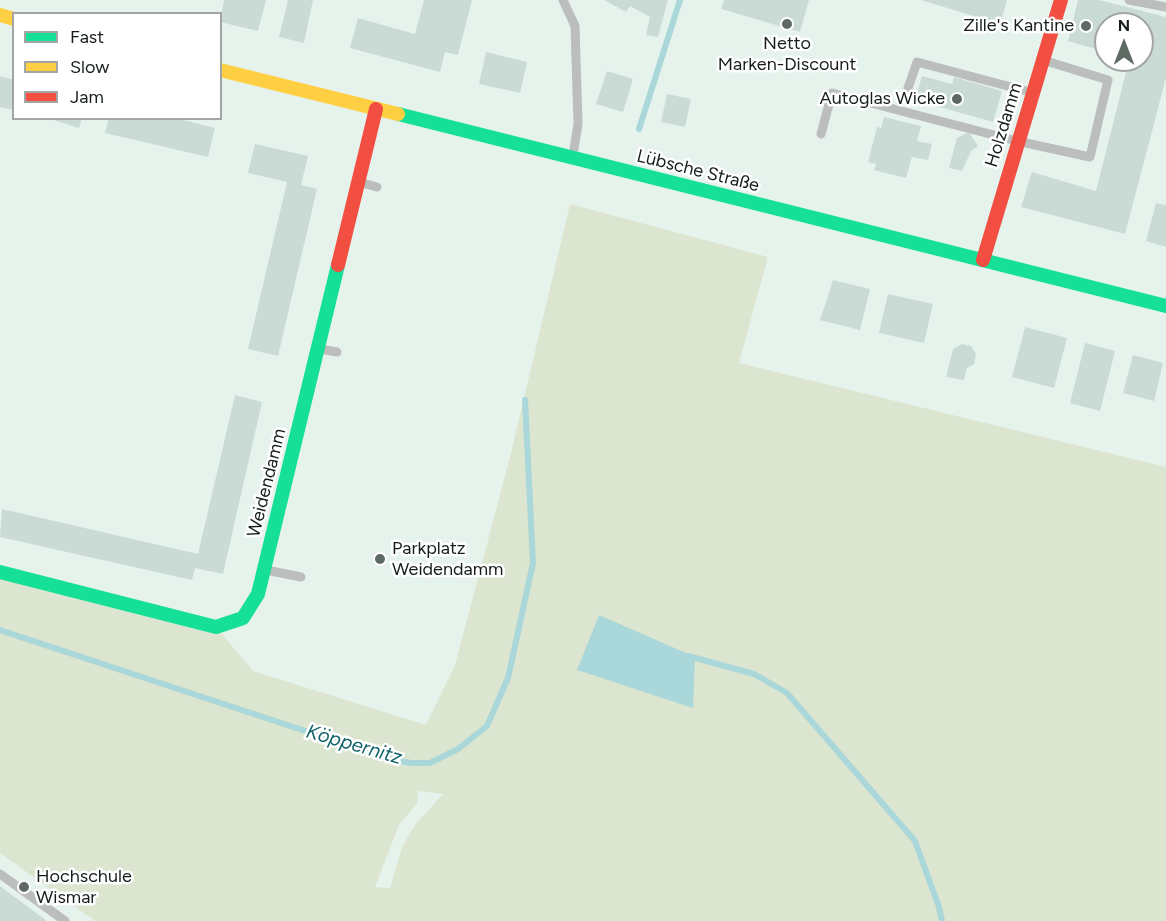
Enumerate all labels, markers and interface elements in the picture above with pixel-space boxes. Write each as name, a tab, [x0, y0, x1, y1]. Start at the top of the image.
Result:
legend	[12, 12, 222, 120]
north arrow	[1094, 12, 1154, 72]
place label: Zille's Kantine	[963, 15, 1074, 37]
text: N	[1118, 16, 1130, 35]
marker: Netto Marken-Discount	[780, 17, 794, 31]
marker: Zille's Kantine	[1079, 19, 1093, 33]
text: Fast	[70, 26, 104, 48]
place label: Netto Marken-Discount	[718, 33, 856, 76]
text: Slow	[70, 56, 109, 78]
street label: Holzdamm	[981, 80, 1027, 170]
text: Jam	[70, 86, 104, 108]
place label: Autoglas Wicke	[819, 88, 945, 110]
marker: Autoglas Wicke	[950, 92, 964, 106]
street label: Lübsche Straße	[635, 145, 761, 197]
street label: Weidendamm	[243, 426, 291, 540]
place label: Parkplatz Weidendamm	[392, 538, 503, 580]
marker: Parkplatz Weidendamm	[373, 552, 387, 566]
water label: Köppernitz	[303, 720, 405, 770]
place label: Hochschule Wismar	[36, 866, 132, 908]
marker: Hochschule Wismar	[17, 880, 31, 894]

